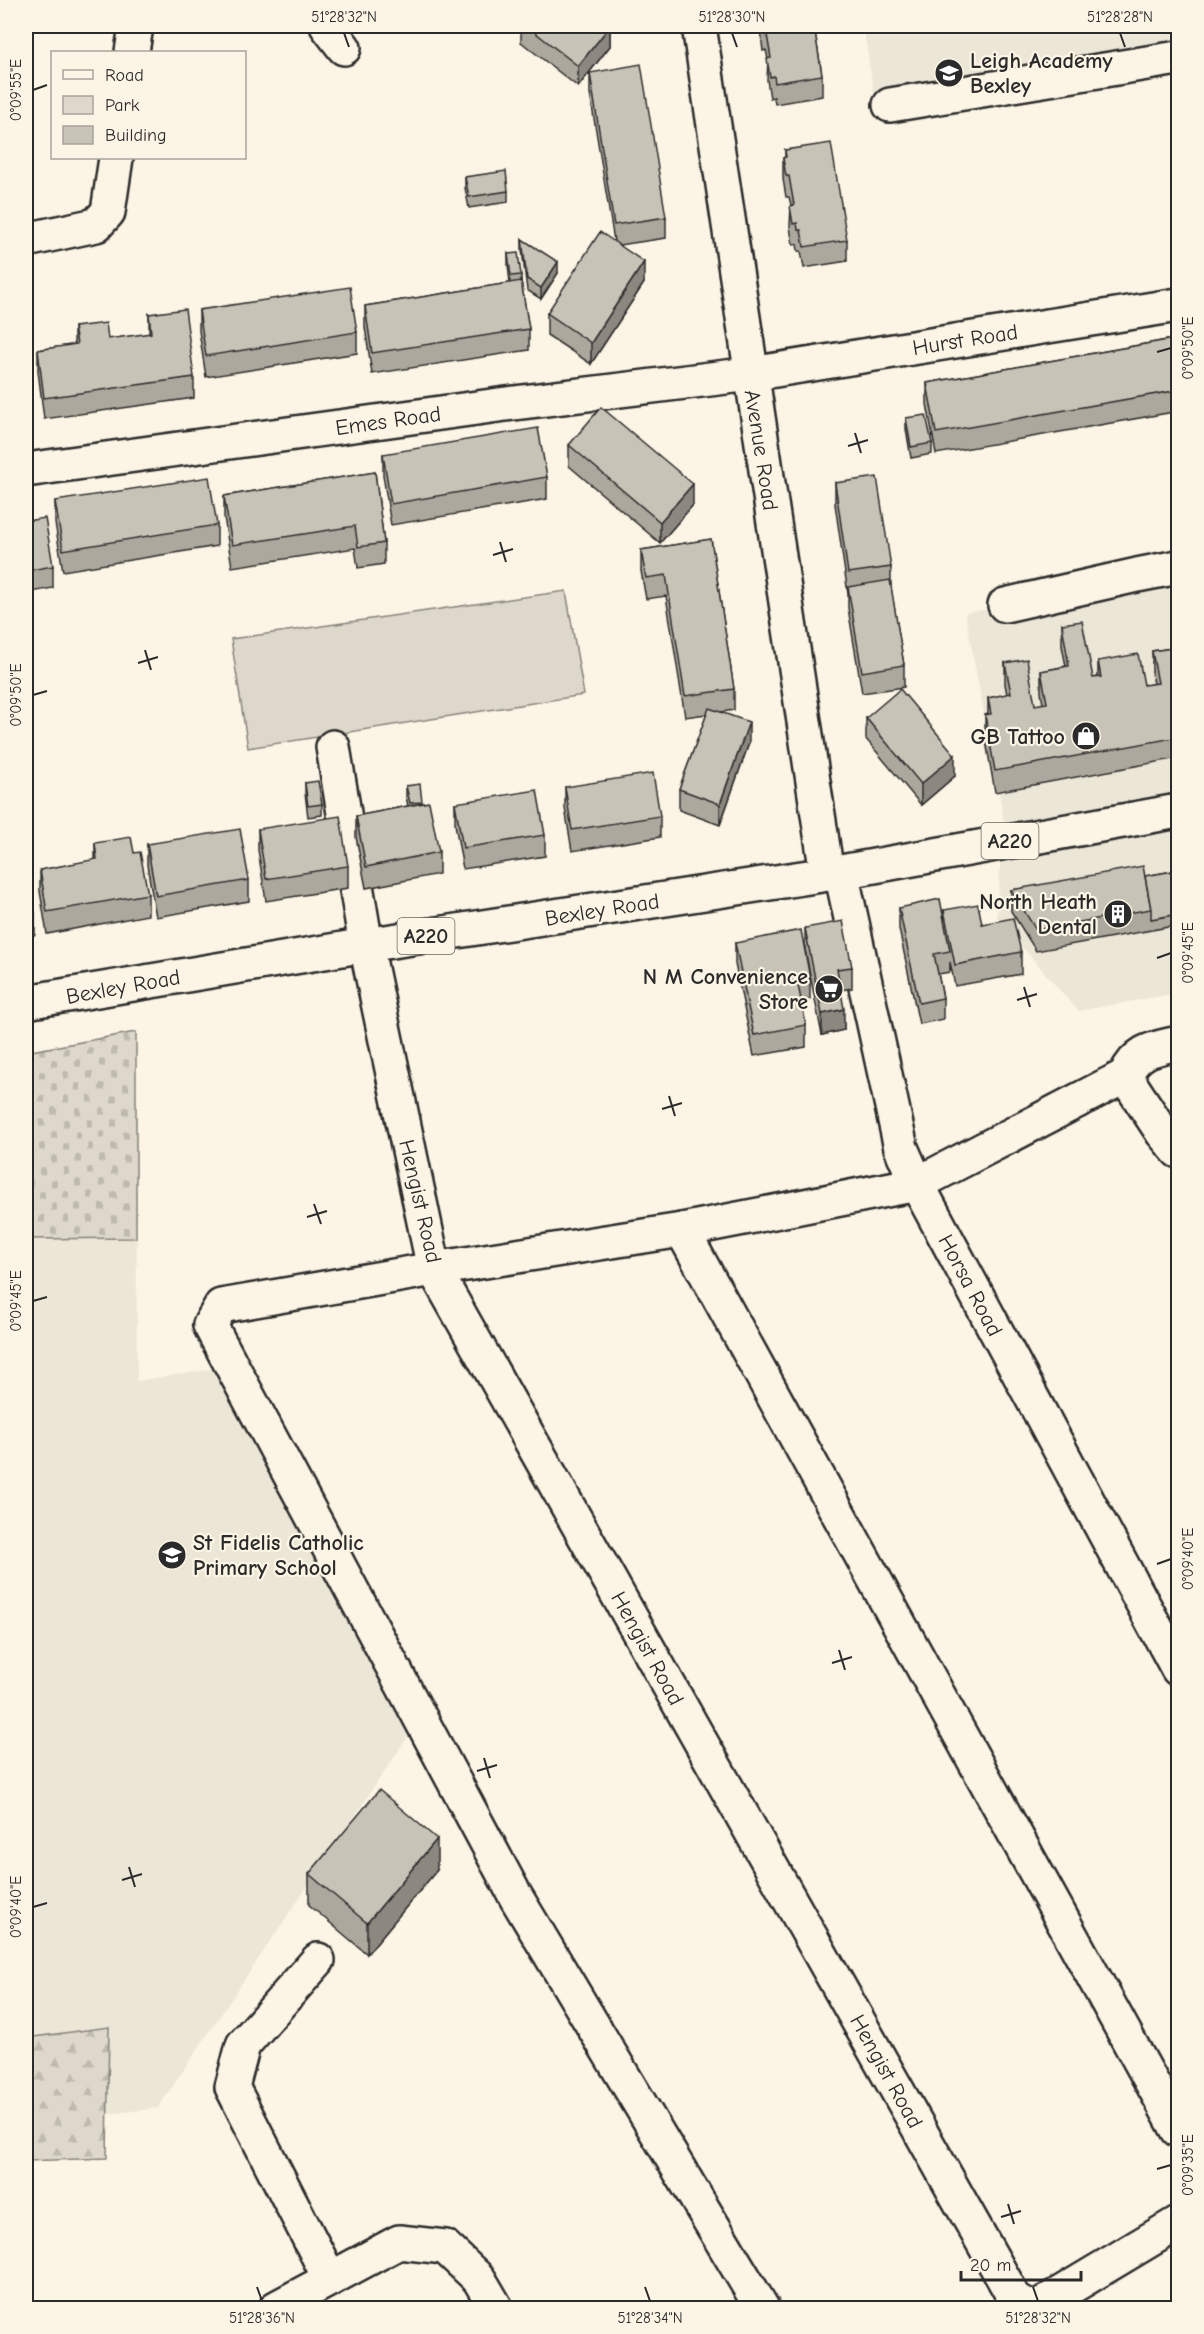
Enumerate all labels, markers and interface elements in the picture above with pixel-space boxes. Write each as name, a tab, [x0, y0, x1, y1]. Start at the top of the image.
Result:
text: 51°28'32"N	[311, 8, 377, 26]
text: 51°28'30"N	[698, 8, 766, 26]
text: 51°28'28"N	[1087, 8, 1153, 26]
place label: Leigh Academy Bexley	[970, 48, 1113, 99]
legend	[51, 51, 246, 159]
school or university icon: Leigh Academy Bexley	[933, 57, 965, 89]
text: 0°09'55"E	[7, 59, 25, 121]
text: Road	[105, 65, 144, 86]
text: Park	[105, 95, 140, 116]
text: Building	[105, 125, 167, 146]
text: 0°09'50"E	[1179, 316, 1197, 380]
street label: Hurst Road	[911, 319, 1020, 361]
street label: Avenue Road	[739, 388, 783, 512]
street label: Emes Road	[334, 401, 443, 441]
text: 0°09'50"E	[7, 663, 25, 727]
shop icon: GB Tattoo	[1070, 720, 1102, 752]
place label: GB Tattoo	[971, 724, 1065, 750]
road number: A220	[982, 823, 1038, 859]
street label: Bexley Road	[543, 888, 661, 932]
place label: North Heath Dental	[979, 889, 1097, 940]
building icon: North Heath Dental	[1102, 898, 1134, 930]
road number: A220	[398, 918, 454, 954]
text: 0°09'45"E	[1179, 922, 1197, 984]
street label: Bexley Road	[64, 964, 182, 1010]
place label: N M Convenience Store	[643, 964, 808, 1015]
supermarket icon: N M Convenience Store	[813, 973, 845, 1005]
street label: Hengist Road	[393, 1137, 447, 1266]
street label: Horsa Road	[932, 1230, 1008, 1341]
text: 0°09'45"E	[7, 1270, 25, 1332]
text: 0°09'40"E	[1179, 1528, 1197, 1590]
place label: St Fidelis Catholic Primary School	[193, 1530, 364, 1581]
school or university icon: St Fidelis Catholic Primary School	[156, 1539, 188, 1571]
street label: Hengist Road	[605, 1587, 689, 1710]
text: 0°09'40"E	[7, 1876, 25, 1938]
street label: Hengist Road	[844, 2010, 928, 2133]
text: 0°09'35"E	[1179, 2134, 1197, 2196]
scale bar	[961, 2244, 1081, 2282]
text: 20 m	[970, 2255, 1011, 2276]
text: 51°28'36"N	[229, 2309, 295, 2327]
text: 51°28'34"N	[617, 2309, 683, 2327]
text: 51°28'32"N	[1005, 2309, 1071, 2327]

